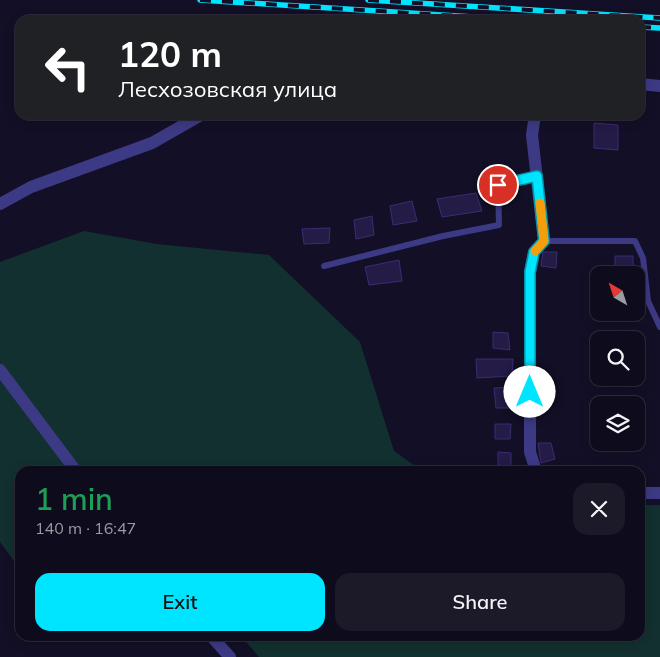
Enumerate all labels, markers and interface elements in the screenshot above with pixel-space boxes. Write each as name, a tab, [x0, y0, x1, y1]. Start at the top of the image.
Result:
text: 120 m	[118, 32, 222, 76]
icon: left	[35, 35, 100, 100]
text: Лесхозовская улица	[118, 75, 337, 103]
pin	[477, 164, 519, 206]
icon: arrive	[484, 171, 512, 199]
north arrow	[590, 266, 645, 321]
map controls	[590, 266, 645, 451]
button: search	[590, 331, 645, 386]
position arrow	[503, 365, 555, 417]
button: layers	[590, 396, 645, 451]
text: 1 min	[35, 480, 113, 518]
button: close	[573, 483, 625, 535]
text: 140 m · 16:47	[35, 518, 136, 538]
button: Exit	[35, 573, 325, 631]
button: Share	[335, 573, 625, 631]

